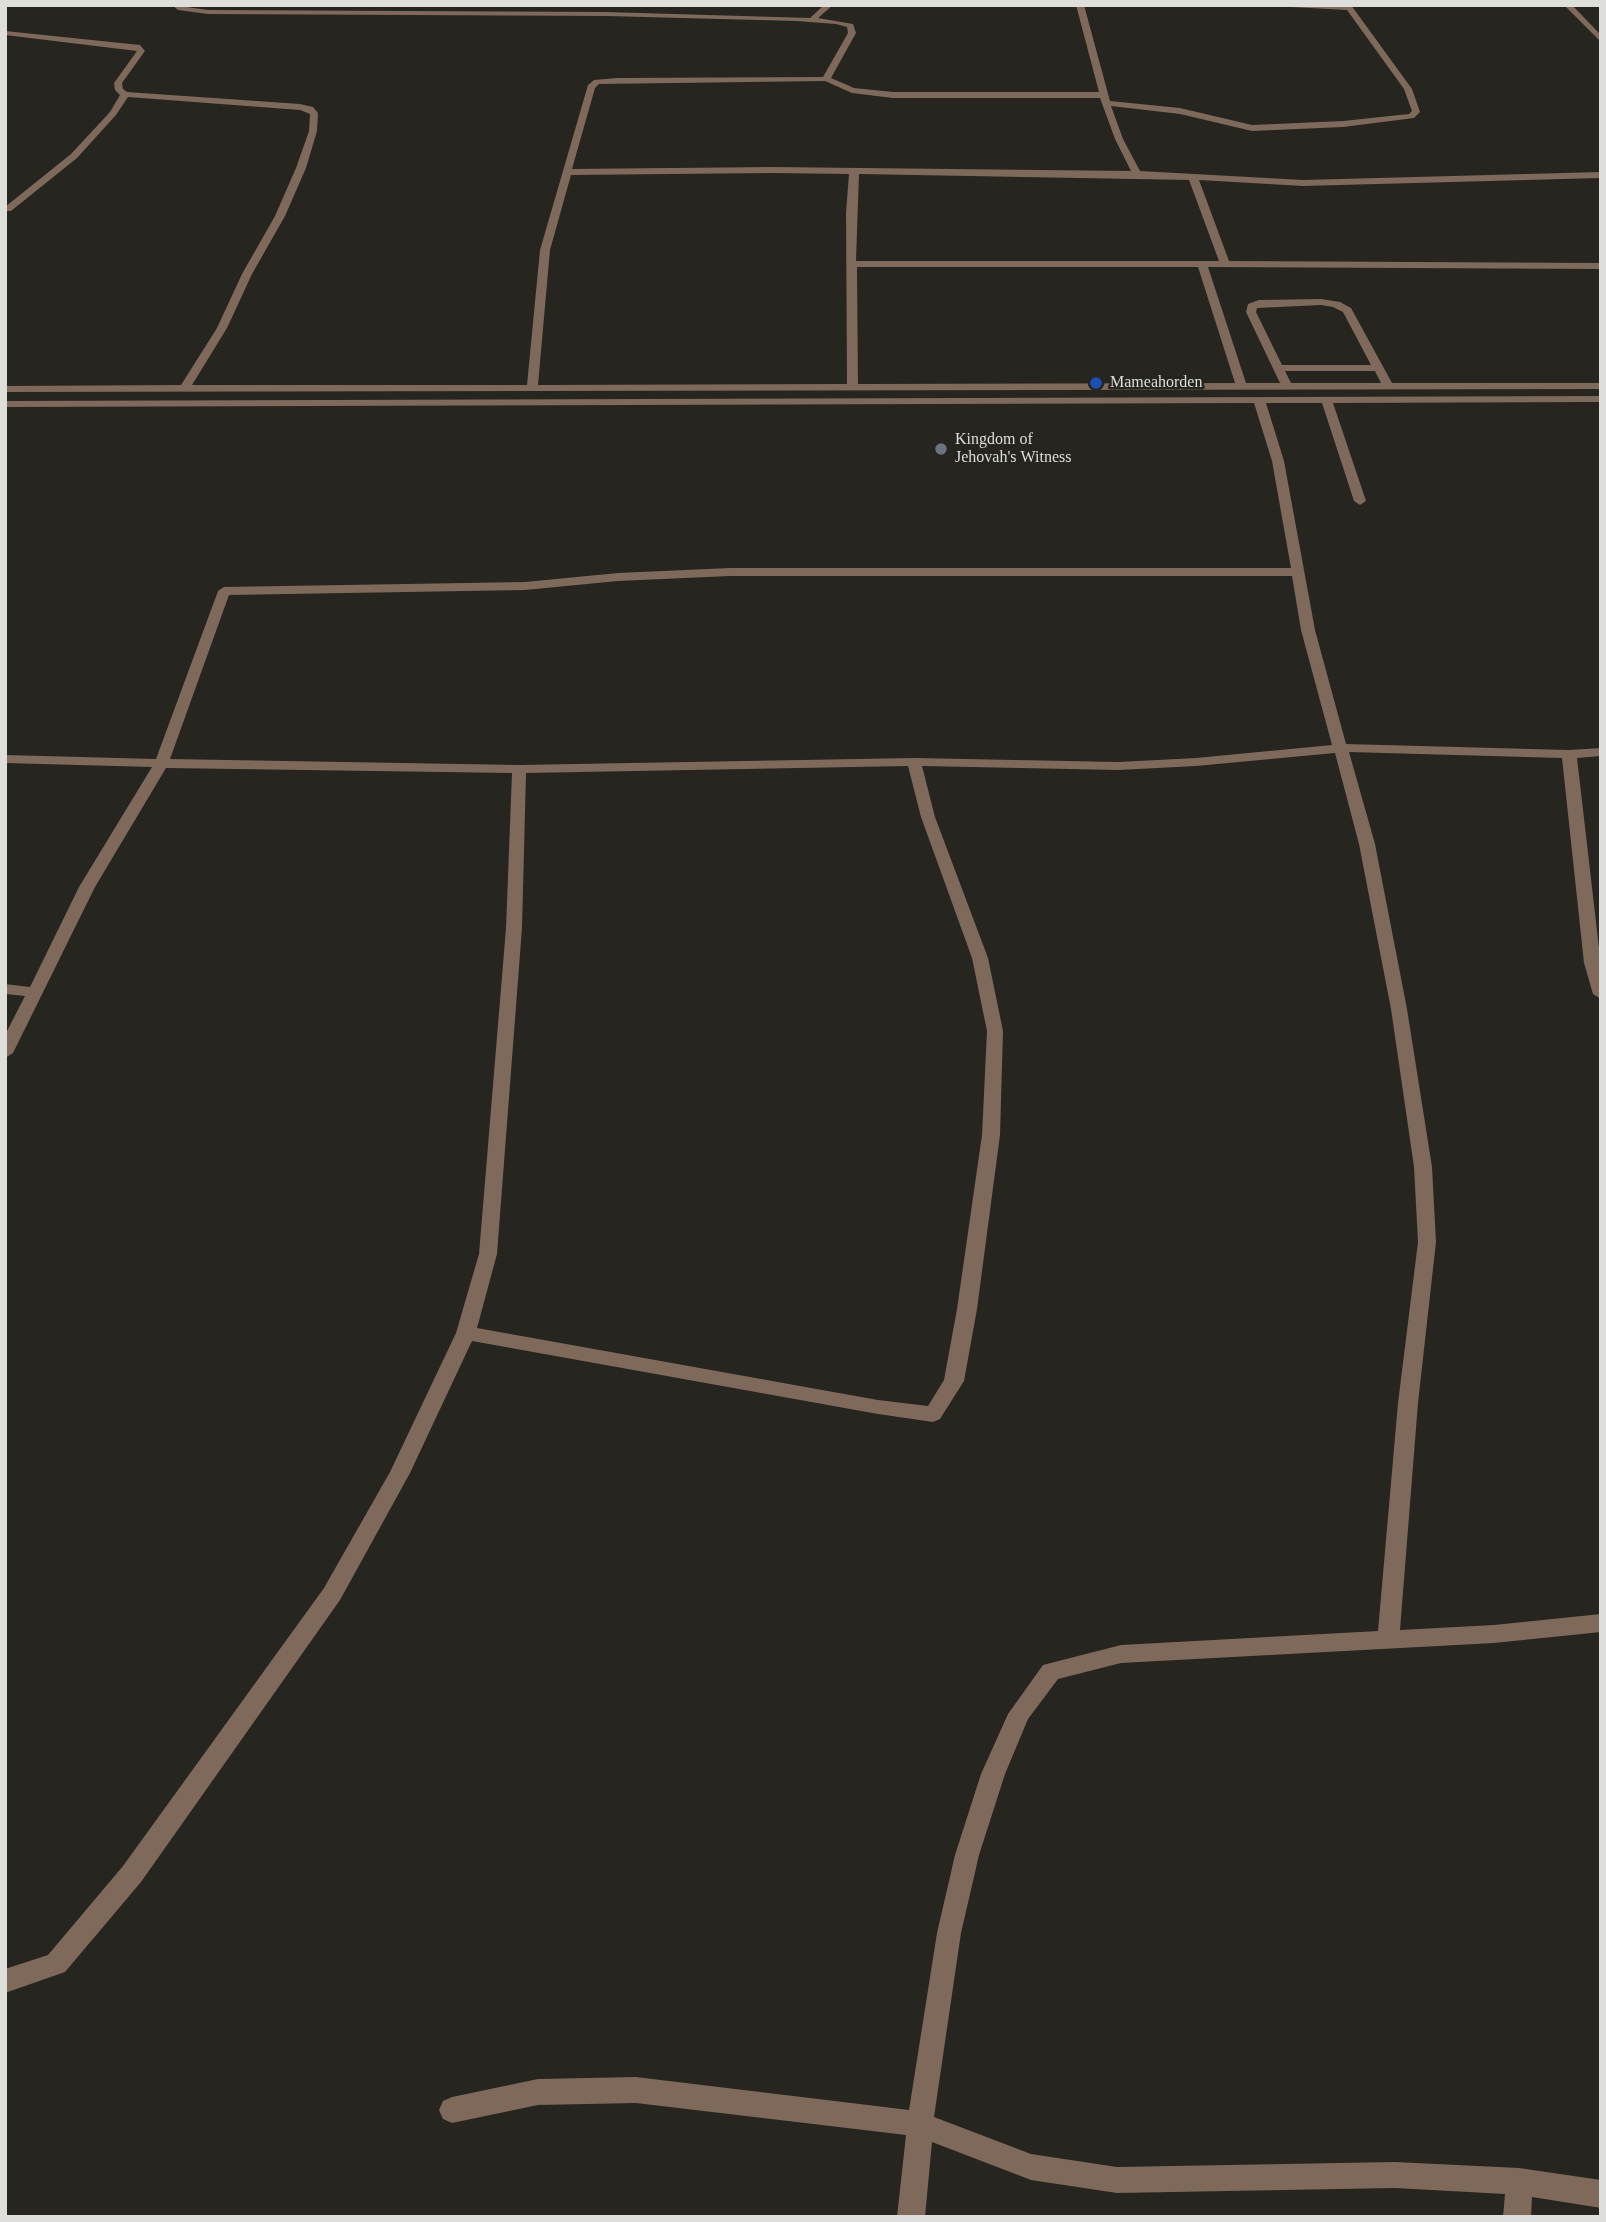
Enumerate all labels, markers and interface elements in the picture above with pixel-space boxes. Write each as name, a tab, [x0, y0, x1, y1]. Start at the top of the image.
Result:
place label: Mameahorden	[1110, 373, 1202, 393]
marker: Mameahorden	[1088, 375, 1104, 391]
place label: Kingdom of Jehovah's Witness	[955, 430, 1071, 468]
marker: Kingdom of Jehovah's Witness	[933, 441, 949, 457]

